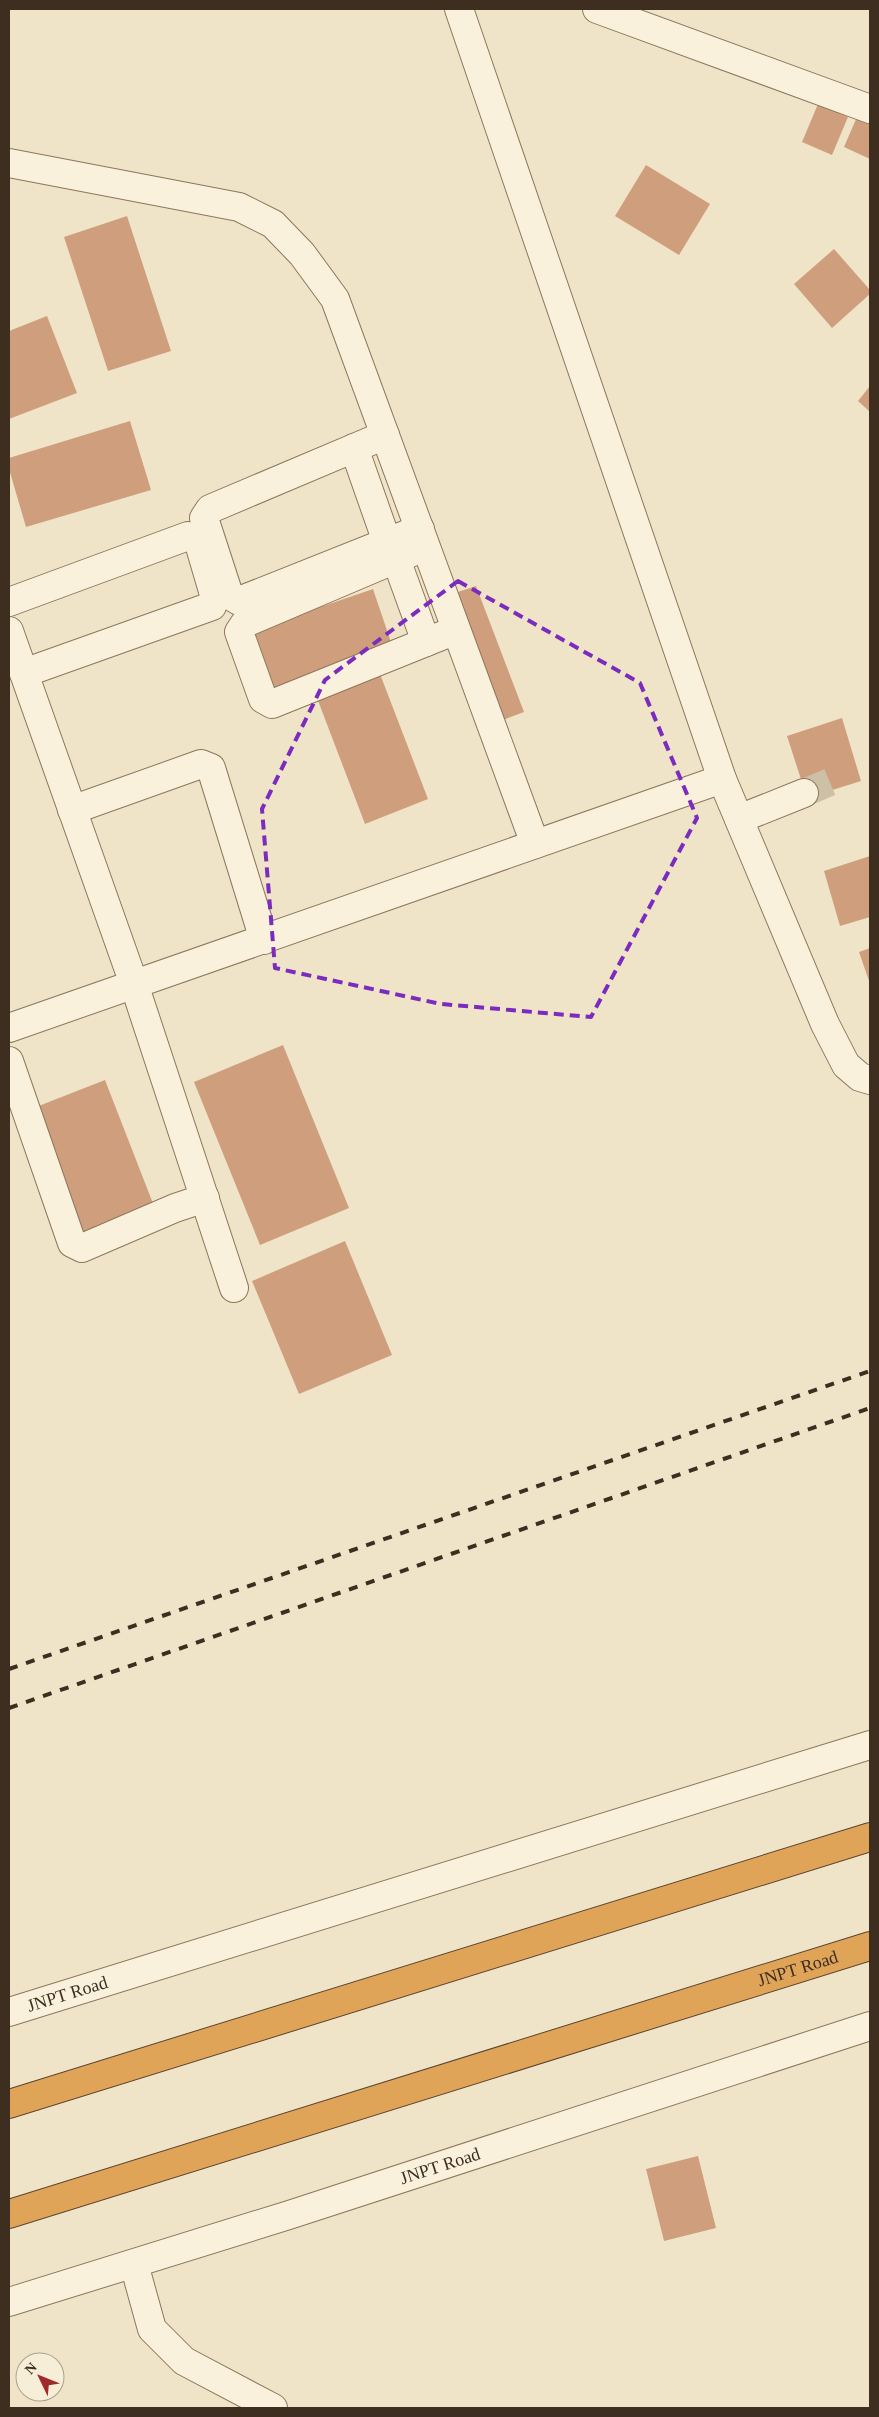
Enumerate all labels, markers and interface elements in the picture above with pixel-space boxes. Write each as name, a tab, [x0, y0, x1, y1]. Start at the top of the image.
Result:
street label: JNPT Road	[755, 1947, 840, 1990]
street label: JNPT Road	[25, 1972, 110, 2016]
street label: JNPT Road	[397, 2143, 483, 2188]
north arrow	[15, 2352, 65, 2402]
text: N	[22, 2360, 40, 2377]

